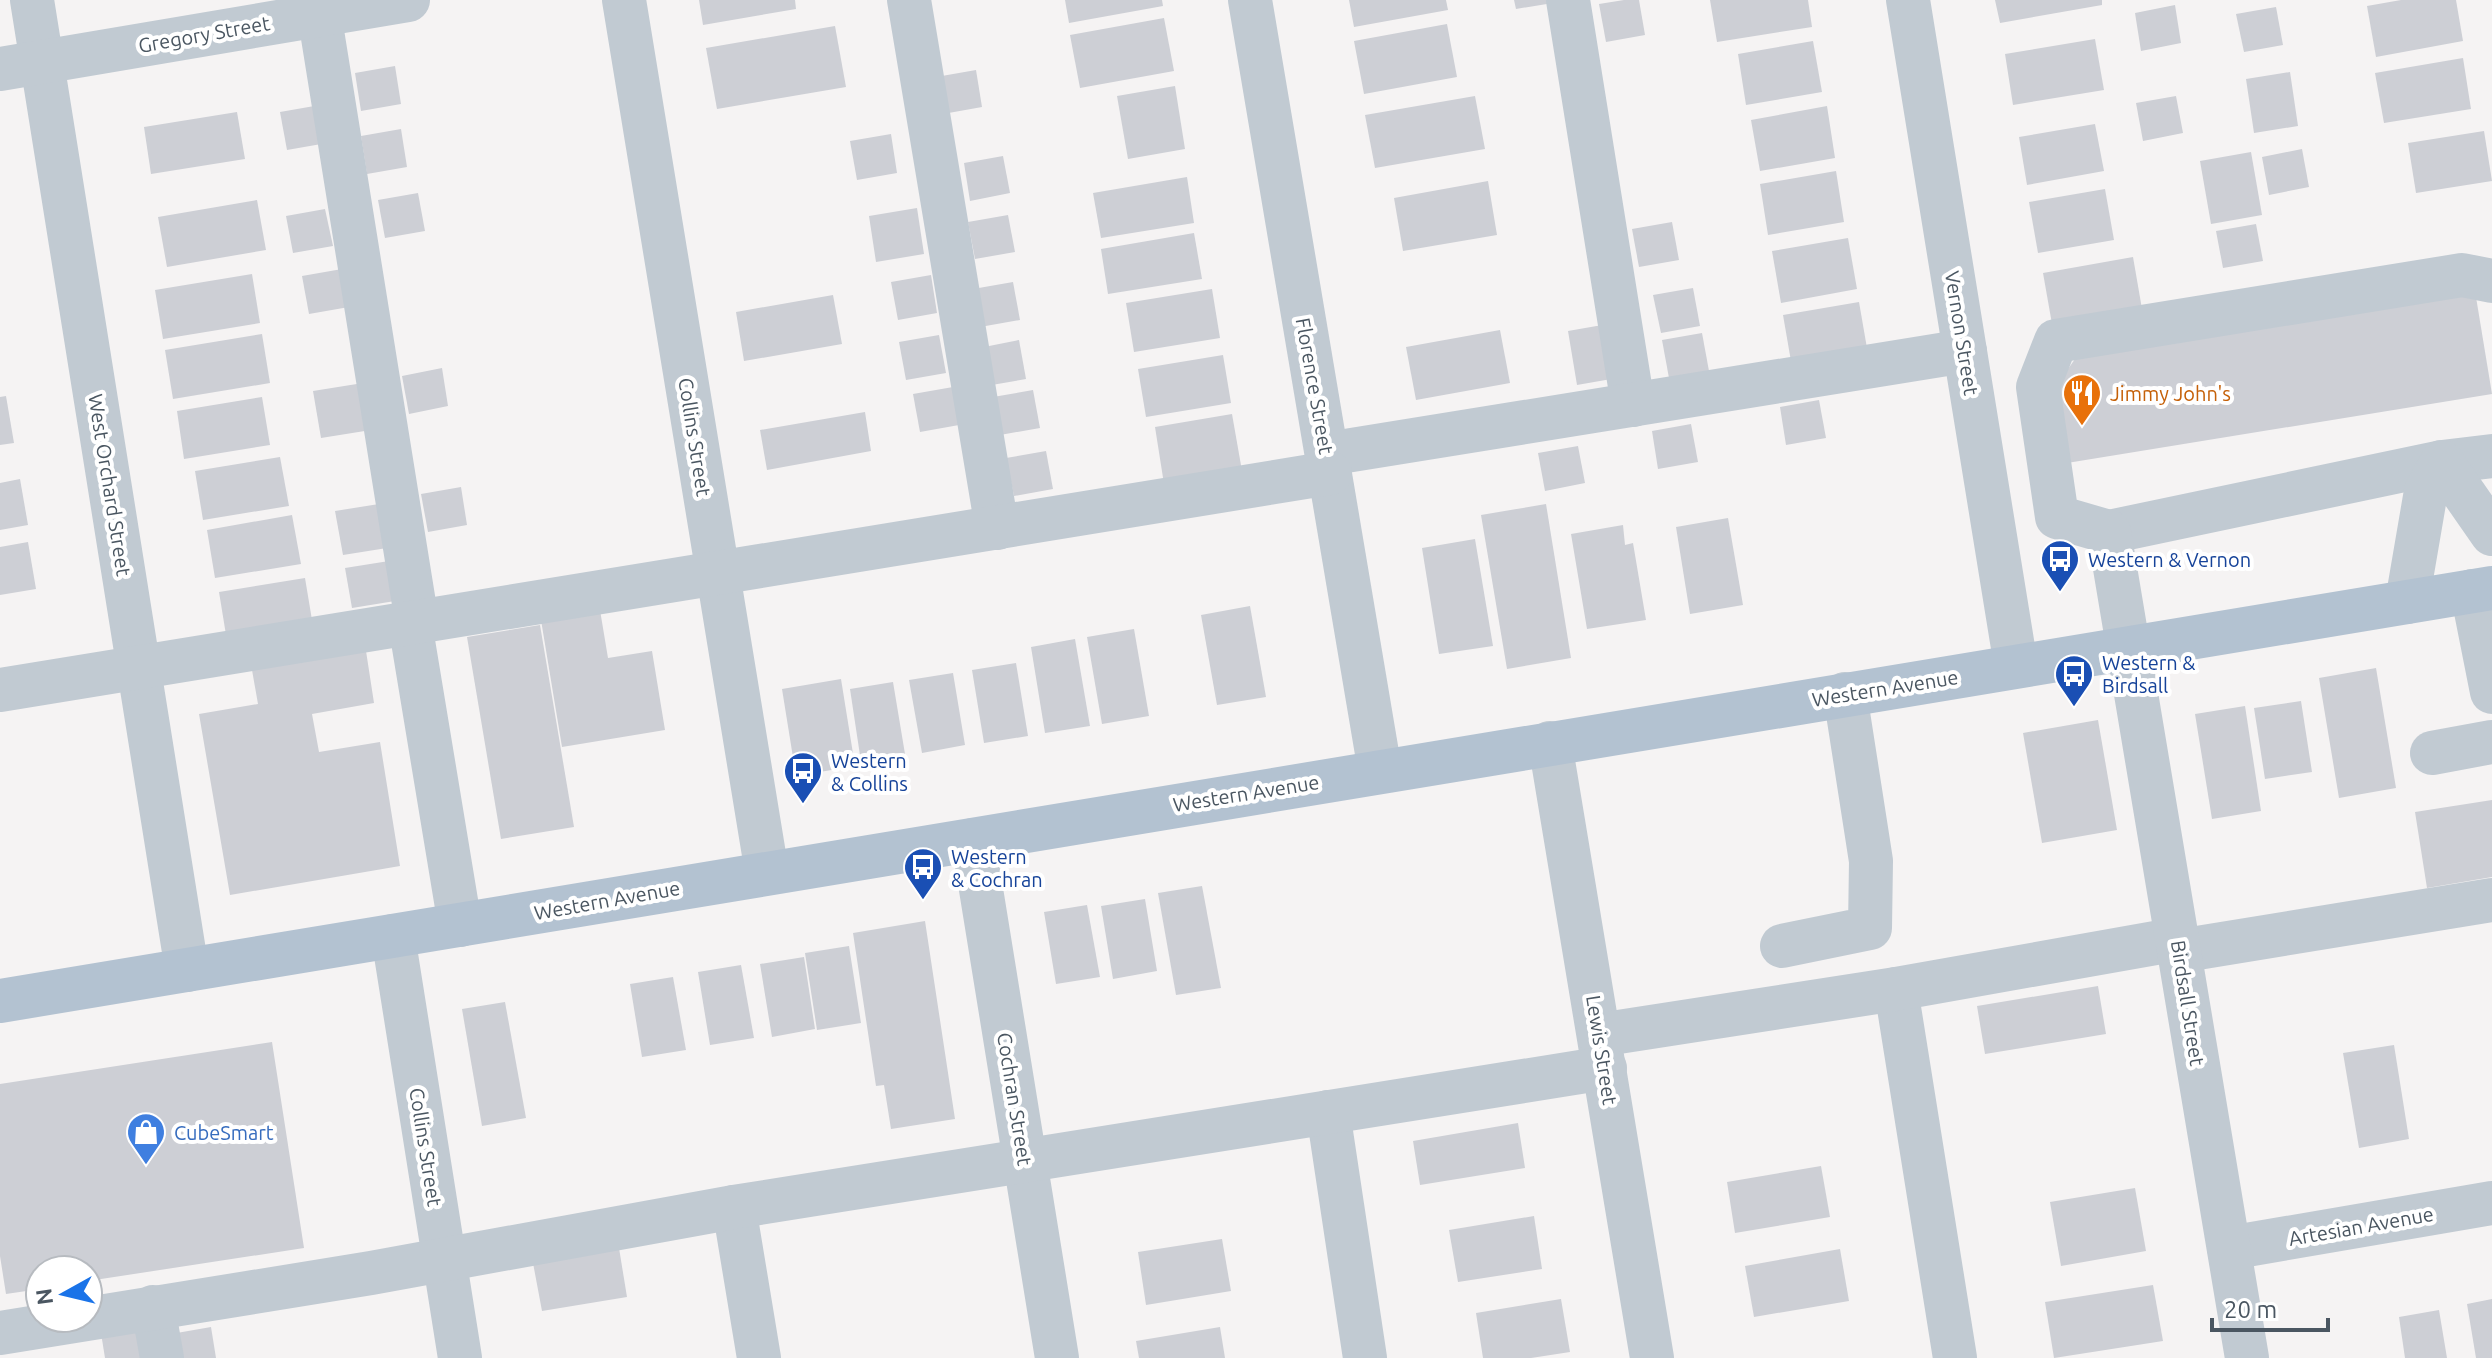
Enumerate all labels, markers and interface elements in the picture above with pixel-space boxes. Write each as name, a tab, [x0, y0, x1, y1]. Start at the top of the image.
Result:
street label: Gregory Street	[136, 11, 272, 57]
street label: Vernon Street	[1941, 269, 1983, 397]
street label: Florence Street	[1292, 316, 1338, 456]
restaurant icon: Jimmy John's	[2061, 372, 2103, 427]
street label: Collins Street	[674, 376, 716, 498]
place label: Jimmy John's	[2110, 382, 2231, 405]
street label: West Orchard Street	[84, 392, 136, 578]
bus stop icon: Western & Vernon	[2039, 538, 2081, 593]
place label: Western & Vernon	[2088, 548, 2251, 571]
place label: Western & Birdsall	[2102, 651, 2195, 697]
bus stop icon: Western & Birdsall	[2053, 653, 2095, 708]
street label: Western Avenue	[1810, 665, 1960, 711]
place label: Western & Collins	[831, 749, 908, 795]
bus stop icon: Western & Collins	[782, 750, 824, 805]
street label: Western Avenue	[1171, 770, 1321, 816]
place label: Western & Cochran	[951, 845, 1043, 891]
bus stop icon: Western & Cochran	[902, 846, 944, 901]
street label: Western Avenue	[532, 876, 682, 924]
street label: Birdsall Street	[2167, 939, 2209, 1067]
street label: Lewis Street	[1582, 994, 1622, 1107]
street label: Cochran Street	[993, 1031, 1037, 1167]
street label: Collins Street	[405, 1086, 447, 1208]
shop icon: CubeSmart	[125, 1111, 167, 1166]
place label: CubeSmart	[174, 1121, 274, 1144]
street label: Artesian Avenue	[2287, 1202, 2435, 1250]
north arrow	[24, 1254, 104, 1334]
scale bar	[2212, 1282, 2328, 1332]
text: N	[30, 1287, 57, 1307]
text: 20 m	[2224, 1296, 2277, 1323]

